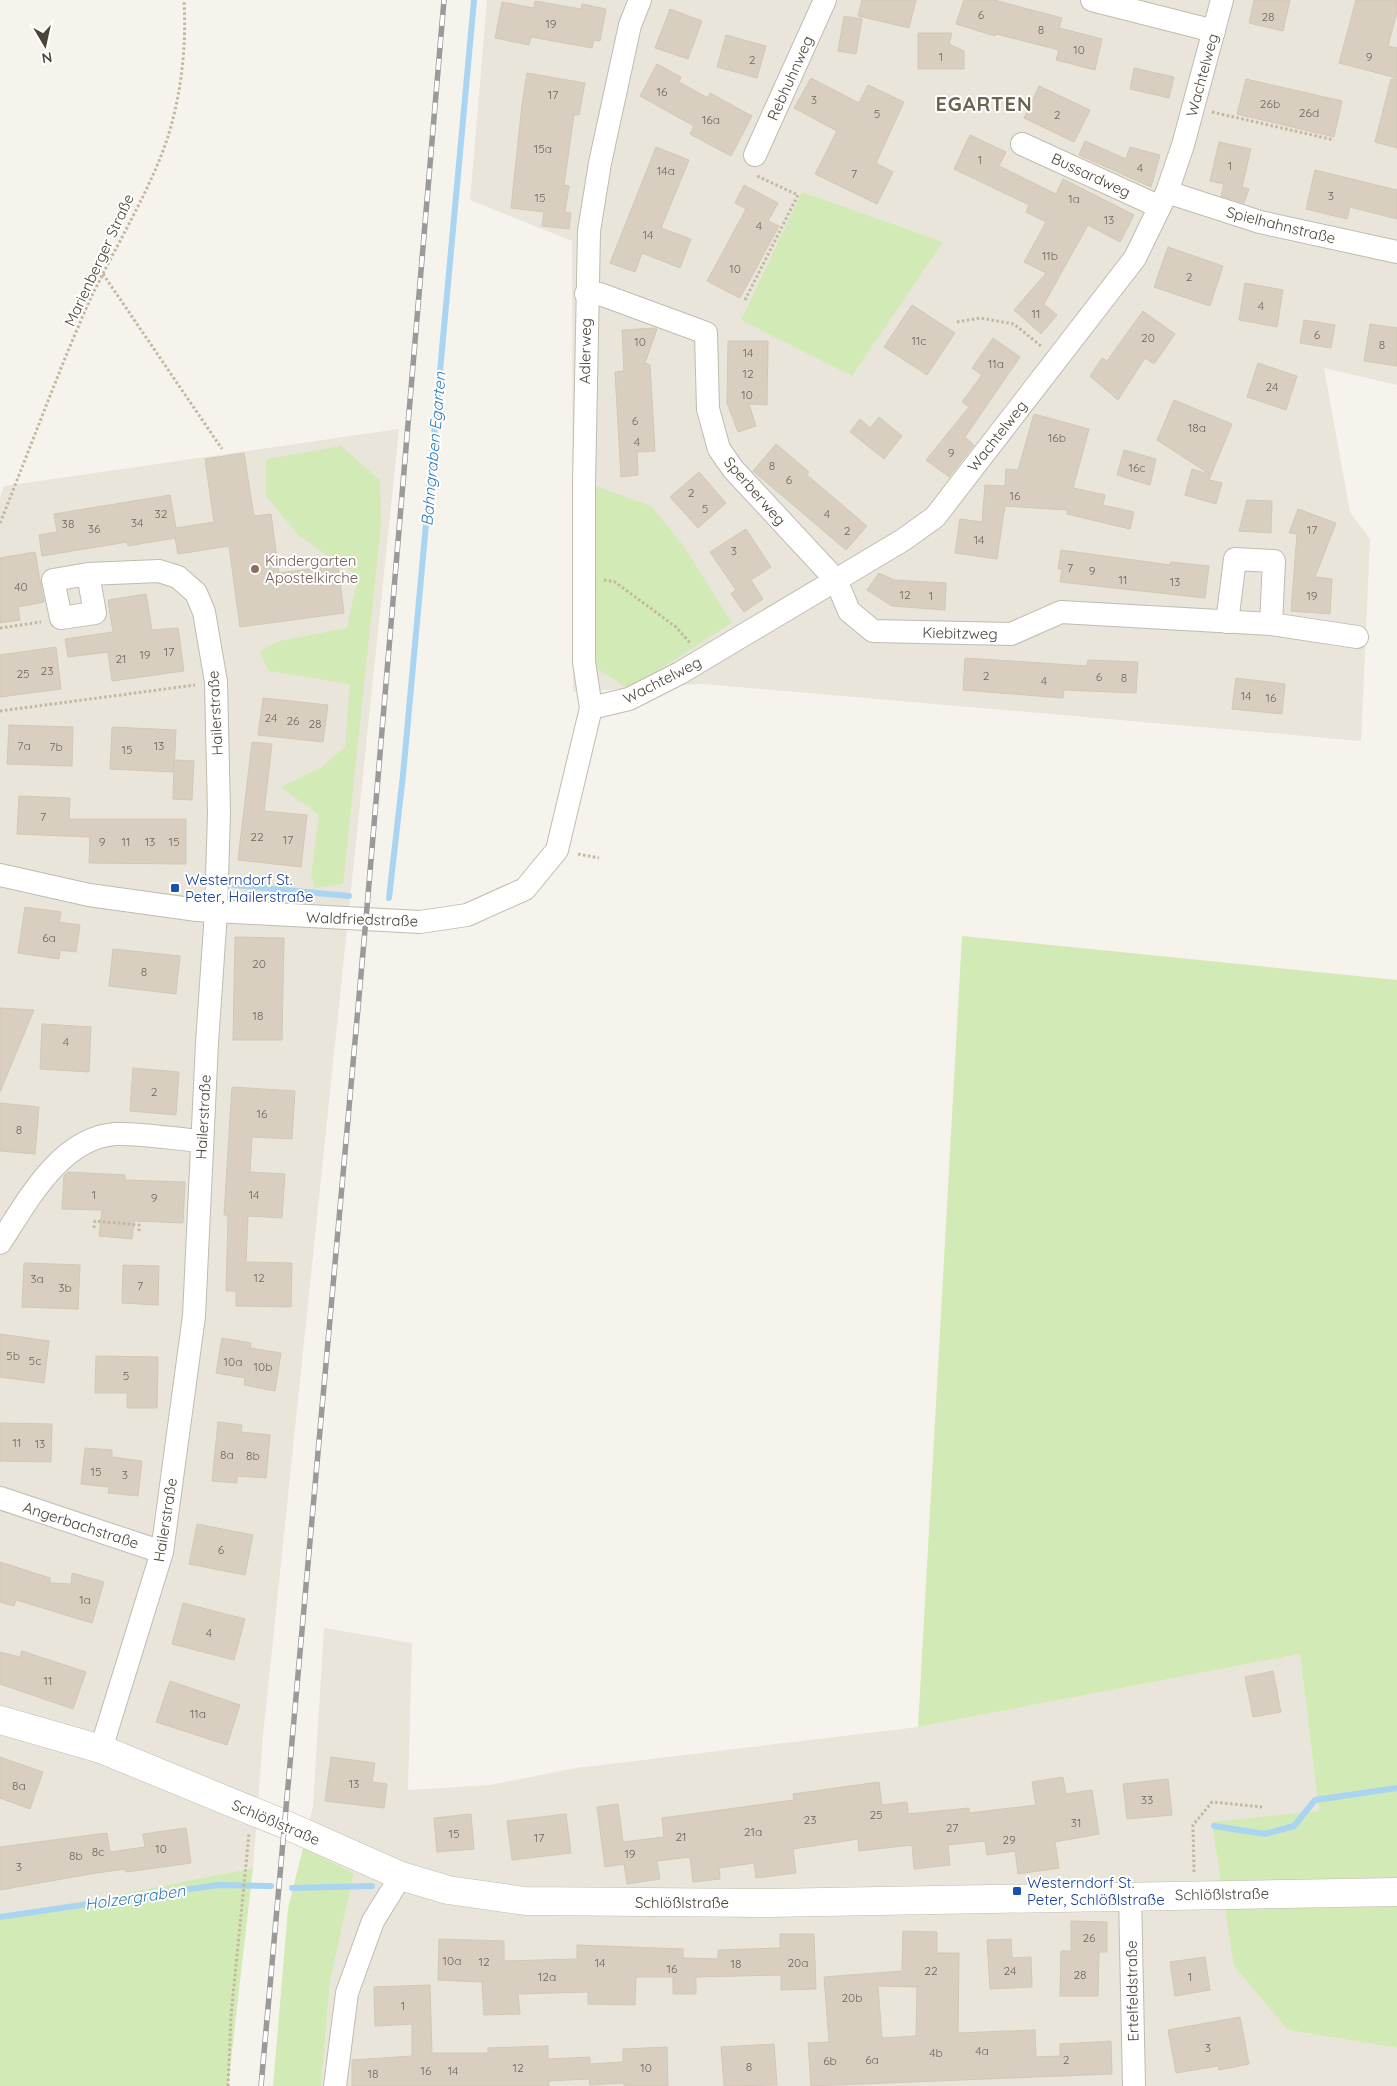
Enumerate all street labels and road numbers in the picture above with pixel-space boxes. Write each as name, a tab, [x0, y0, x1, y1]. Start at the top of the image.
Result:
street label: Wachtelweg	[1182, 31, 1222, 119]
street label: Rebhuhnweg	[763, 33, 817, 123]
street label: Bussardweg	[1048, 148, 1134, 202]
street label: Marienberger Straße	[60, 191, 138, 329]
street label: Spielhahnstraße	[1224, 202, 1338, 248]
street label: Adlerweg	[575, 318, 595, 384]
street label: Wachtelweg	[963, 396, 1031, 476]
street label: Sperberweg	[720, 453, 790, 529]
street label: Kiebitzweg	[922, 623, 998, 643]
street label: Wachtelweg	[620, 652, 704, 708]
street label: Hailerstraße	[203, 670, 227, 756]
street label: Waldfriedstraße	[306, 908, 418, 930]
street label: Hailerstraße	[191, 1074, 215, 1160]
street label: Hailerstraße	[149, 1477, 181, 1563]
street label: Angerbachstraße	[21, 1497, 141, 1553]
street label: Schlößlstraße	[229, 1795, 323, 1849]
street label: Schlößlstraße	[1175, 1884, 1269, 1904]
street label: Schlößlstraße	[635, 1893, 729, 1912]
street label: Ertelfeldstraße	[1122, 1940, 1142, 2042]

